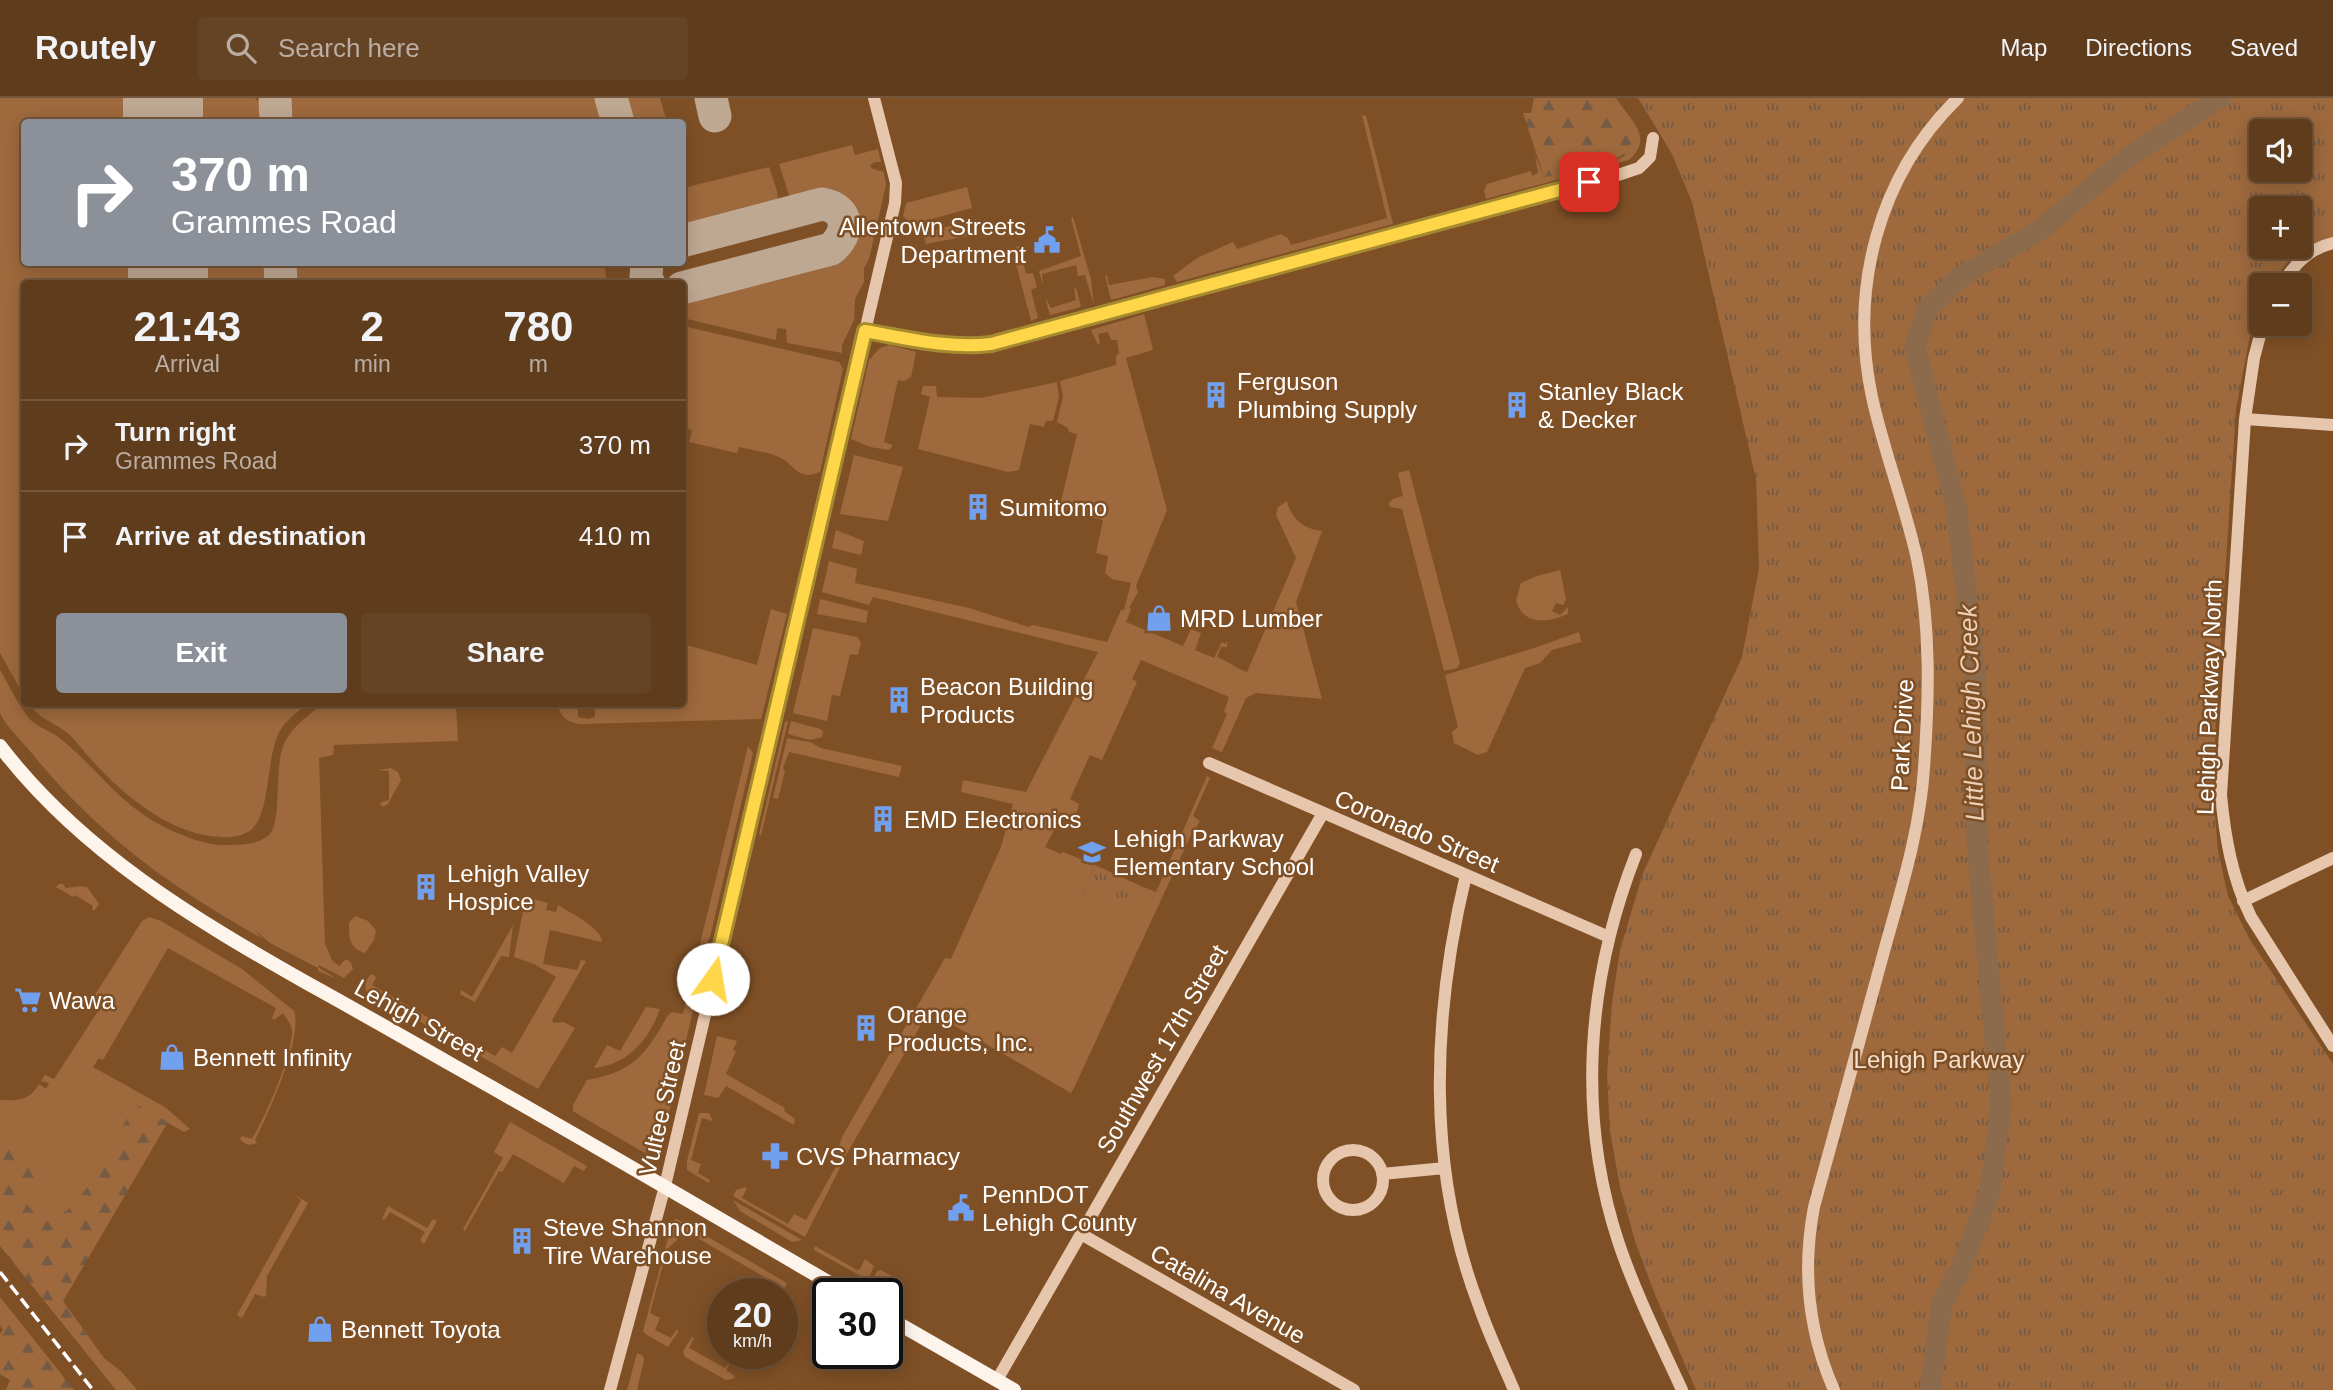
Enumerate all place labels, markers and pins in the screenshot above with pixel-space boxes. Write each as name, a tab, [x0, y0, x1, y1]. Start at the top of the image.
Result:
pin	[1559, 152, 1619, 212]
place label: Allentown Streets Department	[839, 213, 1026, 268]
public building icon: Allentown Streets Department	[1032, 225, 1062, 255]
place label: Ferguson Plumbing Supply	[1237, 368, 1417, 423]
place label: Stanley Black & Decker	[1538, 378, 1684, 433]
building icon: Ferguson Plumbing Supply	[1201, 380, 1231, 410]
building icon: Stanley Black & Decker	[1502, 390, 1532, 420]
building icon: Sumitomo	[963, 492, 993, 522]
place label: Sumitomo	[999, 494, 1107, 521]
shop icon: MRD Lumber	[1144, 603, 1174, 633]
place label: MRD Lumber	[1180, 605, 1323, 632]
place label: Beacon Building Products	[920, 673, 1093, 728]
building icon: Beacon Building Products	[884, 685, 914, 715]
building icon: EMD Electronics	[868, 804, 898, 834]
place label: EMD Electronics	[904, 806, 1081, 833]
place label: Lehigh Parkway Elementary School	[1113, 825, 1314, 880]
school or university icon: Lehigh Parkway Elementary School	[1077, 837, 1107, 867]
place label: Lehigh Valley Hospice	[447, 860, 589, 915]
building icon: Lehigh Valley Hospice	[411, 872, 441, 902]
supermarket icon: Wawa	[13, 985, 43, 1015]
place label: Wawa	[49, 987, 115, 1014]
place label: Orange Products, Inc.	[887, 1001, 1034, 1056]
building icon: Orange Products, Inc.	[851, 1013, 881, 1043]
shop icon: Bennett Infinity	[157, 1042, 187, 1072]
place label: Bennett Infinity	[193, 1044, 352, 1071]
pharmacy icon: CVS Pharmacy	[760, 1141, 790, 1171]
place label: CVS Pharmacy	[796, 1143, 960, 1170]
place label: PennDOT Lehigh County	[982, 1181, 1137, 1236]
public building icon: PennDOT Lehigh County	[946, 1193, 976, 1223]
place label: Steve Shannon Tire Warehouse	[543, 1214, 712, 1269]
building icon: Steve Shannon Tire Warehouse	[507, 1226, 537, 1256]
shop icon: Bennett Toyota	[305, 1314, 335, 1344]
place label: Bennett Toyota	[341, 1316, 501, 1343]

